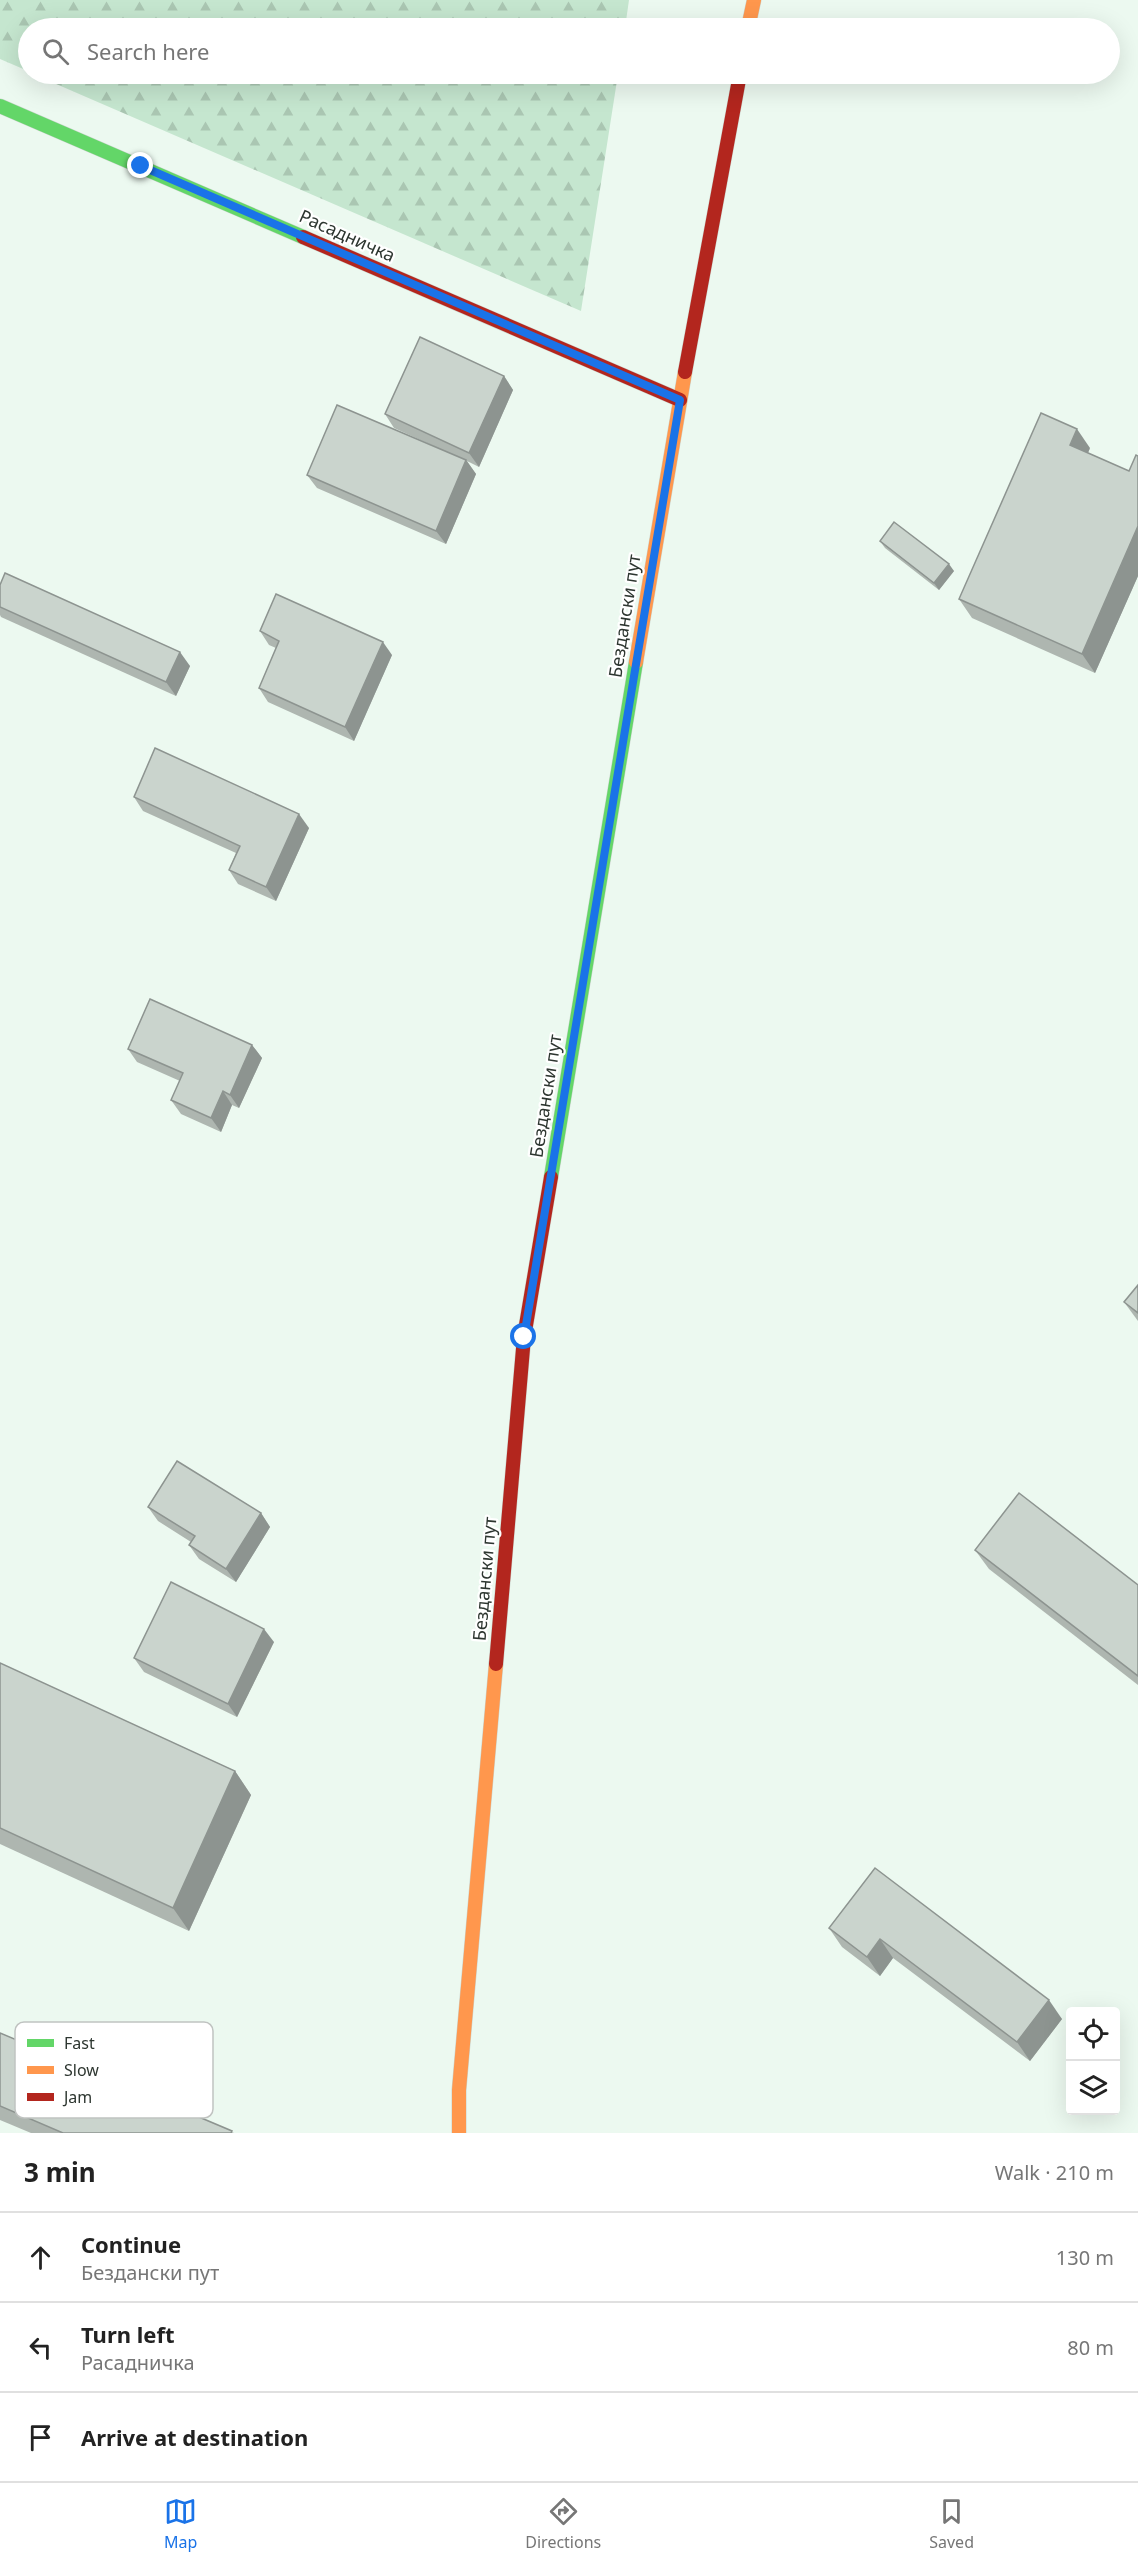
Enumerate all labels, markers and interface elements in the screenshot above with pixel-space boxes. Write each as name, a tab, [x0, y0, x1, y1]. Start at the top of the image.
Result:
search box	[18, 18, 1120, 84]
icon: search	[39, 35, 72, 68]
text: Search here	[87, 36, 209, 66]
route end	[127, 152, 153, 178]
street label: Расадничка	[296, 203, 399, 267]
street label: Бездански пут	[602, 552, 646, 679]
street label: Бездански пут	[523, 1032, 567, 1159]
route start	[510, 1323, 536, 1349]
street label: Бездански пут	[467, 1515, 501, 1642]
map controls	[1066, 2007, 1120, 2115]
button: locate	[1066, 2007, 1120, 2061]
legend	[15, 2022, 213, 2118]
text: Fast	[64, 2032, 95, 2054]
text: Slow	[64, 2059, 99, 2081]
button: layers	[1066, 2061, 1120, 2115]
text: Jam	[62, 2086, 92, 2108]
text: 3 min	[24, 2154, 96, 2190]
text: Walk · 210 m	[995, 2159, 1114, 2186]
text: Continue	[81, 2229, 181, 2259]
icon: ahead	[24, 2241, 57, 2274]
text: 130 m	[1056, 2244, 1114, 2271]
text: Бездански пут	[81, 2259, 219, 2286]
text: Turn left	[81, 2319, 175, 2349]
icon: left	[24, 2331, 57, 2364]
text: 80 m	[1067, 2334, 1114, 2361]
text: Расадничка	[81, 2349, 195, 2376]
icon: arrive	[24, 2421, 57, 2454]
text: Arrive at destination	[81, 2422, 308, 2452]
tab: Map	[164, 2495, 197, 2553]
tab: Directions	[525, 2495, 601, 2553]
tab: Saved	[929, 2495, 974, 2553]

